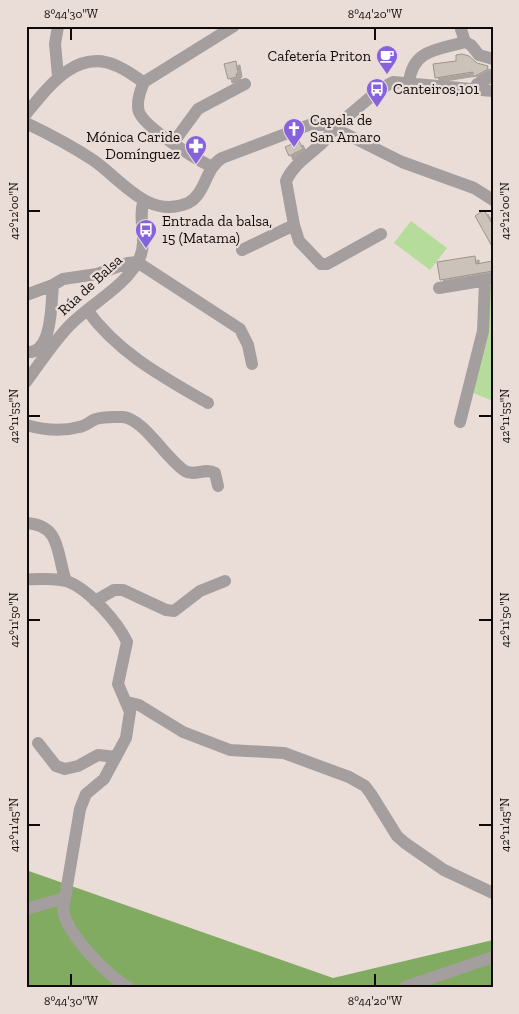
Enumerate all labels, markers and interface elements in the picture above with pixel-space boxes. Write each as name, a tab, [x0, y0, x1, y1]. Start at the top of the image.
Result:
text: 8°44'30"W	[44, 7, 99, 21]
text: 8°44'20"W	[348, 7, 403, 21]
cafe icon: Cafetería Priton	[375, 44, 399, 75]
place label: Cafetería Priton	[268, 47, 371, 65]
bus stop icon: Canteiros,101	[365, 77, 389, 108]
place label: Canteiros,101	[393, 80, 479, 98]
place label: Capela de San Amaro	[310, 111, 381, 146]
church icon: Capela de San Amaro	[282, 117, 306, 148]
place label: Mónica Caride Domínguez	[86, 128, 180, 163]
pharmacy icon: Mónica Caride Domínguez	[184, 134, 208, 165]
text: 42°12'00"N	[7, 182, 21, 240]
text: 42°12'00"N	[498, 182, 512, 240]
place label: Entrada da balsa, 15 (Matama)	[162, 212, 272, 247]
bus stop icon: Entrada da balsa, 15 (Matama)	[134, 218, 158, 249]
street label: Rúa de Balsa	[54, 251, 126, 319]
text: 42°11'55"N	[7, 389, 21, 443]
text: 42°11'55"N	[498, 389, 512, 443]
text: 42°11'50"N	[7, 592, 21, 648]
text: 42°11'50"N	[498, 592, 512, 648]
text: 42°11'45"N	[7, 798, 21, 852]
text: 42°11'45"N	[498, 798, 512, 852]
text: 8°44'30"W	[44, 994, 99, 1008]
text: 8°44'20"W	[348, 994, 403, 1008]

